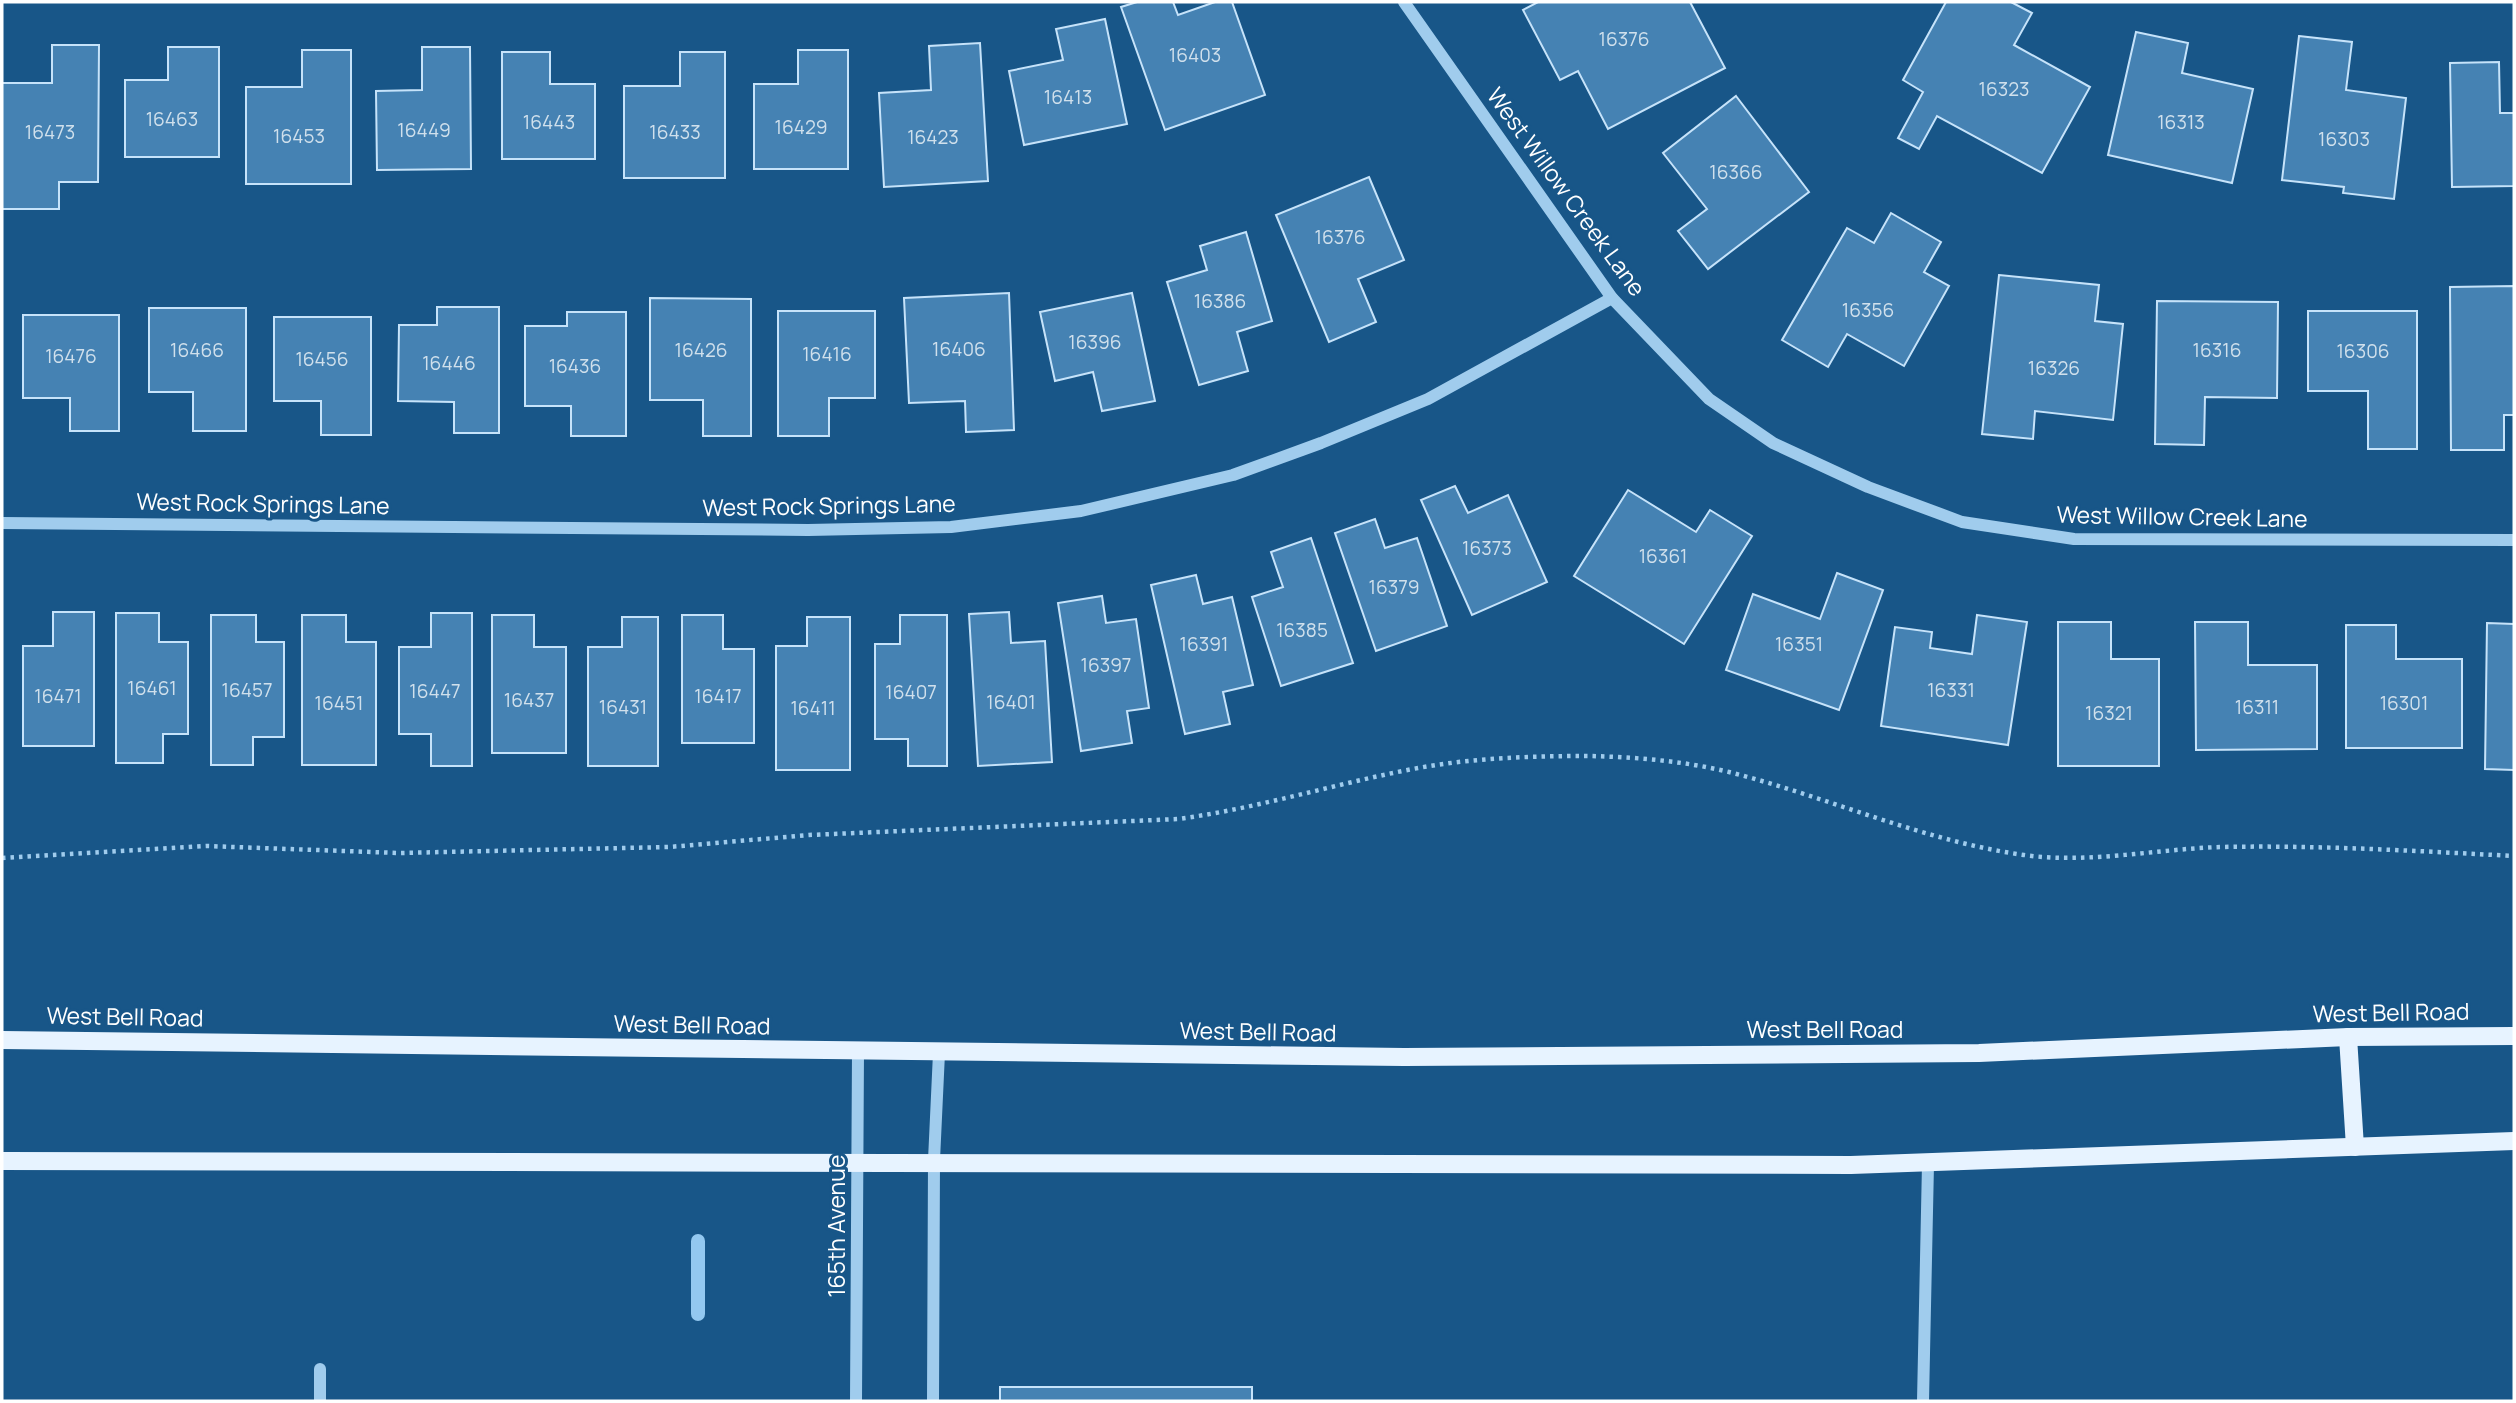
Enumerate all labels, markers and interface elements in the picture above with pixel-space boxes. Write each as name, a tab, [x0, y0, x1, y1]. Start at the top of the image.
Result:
house number: 16376	[1598, 26, 1650, 52]
house number: 16403	[1169, 42, 1221, 68]
house number: 16323	[1978, 76, 2030, 102]
street label: West Willow Creek Lane	[1480, 80, 1654, 302]
house number: 16413	[1044, 84, 1092, 110]
house number: 16463	[146, 106, 198, 132]
house number: 16443	[523, 109, 575, 135]
house number: 16313	[2157, 109, 2205, 135]
house number: 16429	[774, 114, 828, 140]
house number: 16449	[397, 117, 451, 143]
house number: 16473	[25, 119, 75, 145]
house number: 16433	[649, 119, 701, 145]
house number: 16453	[273, 123, 325, 149]
house number: 16423	[907, 124, 959, 150]
house number: 16303	[2318, 126, 2370, 152]
house number: 16366	[1709, 159, 1763, 185]
house number: 16376	[1314, 224, 1366, 250]
house number: 16386	[1194, 288, 1246, 314]
house number: 16356	[1842, 297, 1894, 323]
house number: 16396	[1068, 329, 1122, 355]
house number: 16406	[932, 336, 986, 362]
house number: 16466	[170, 337, 224, 363]
house number: 16426	[674, 337, 728, 363]
house number: 16316	[2193, 337, 2241, 363]
house number: 16306	[2336, 338, 2390, 364]
house number: 16416	[802, 341, 852, 367]
house number: 16476	[45, 343, 97, 369]
house number: 16456	[295, 346, 349, 372]
house number: 16446	[422, 350, 476, 376]
house number: 16436	[549, 353, 601, 379]
house number: 16326	[2028, 355, 2080, 381]
street label: West Rock Springs Lane	[136, 485, 390, 521]
street label: West Rock Springs Lane	[702, 487, 956, 523]
street label: West Willow Creek Lane	[2056, 498, 2308, 534]
house number: 16373	[1462, 535, 1512, 561]
house number: 16361	[1639, 543, 1687, 569]
house number: 16379	[1368, 574, 1420, 600]
house number: 16385	[1276, 617, 1328, 643]
house number: 16391	[1180, 631, 1228, 657]
house number: 16351	[1775, 631, 1823, 657]
house number: 16397	[1081, 652, 1131, 678]
house number: 16461	[127, 675, 177, 701]
house number: 16457	[222, 677, 272, 703]
house number: 16331	[1927, 677, 1975, 703]
house number: 16447	[409, 678, 461, 704]
house number: 16407	[885, 679, 937, 705]
house number: 16471	[34, 683, 82, 709]
house number: 16417	[694, 683, 742, 709]
house number: 16437	[504, 687, 554, 713]
house number: 16401	[986, 689, 1036, 715]
house number: 16451	[315, 690, 363, 716]
house number: 16301	[2380, 690, 2428, 716]
house number: 16431	[599, 694, 647, 720]
house number: 16311	[2235, 694, 2279, 720]
house number: 16411	[790, 695, 836, 721]
house number: 16321	[2085, 700, 2133, 726]
street label: West Bell Road	[2312, 995, 2470, 1029]
street label: West Bell Road	[46, 999, 204, 1033]
street label: West Bell Road	[613, 1007, 771, 1041]
street label: West Bell Road	[1747, 1013, 1903, 1045]
street label: West Bell Road	[1179, 1014, 1337, 1048]
street label: 165th Avenue	[820, 1155, 852, 1297]

